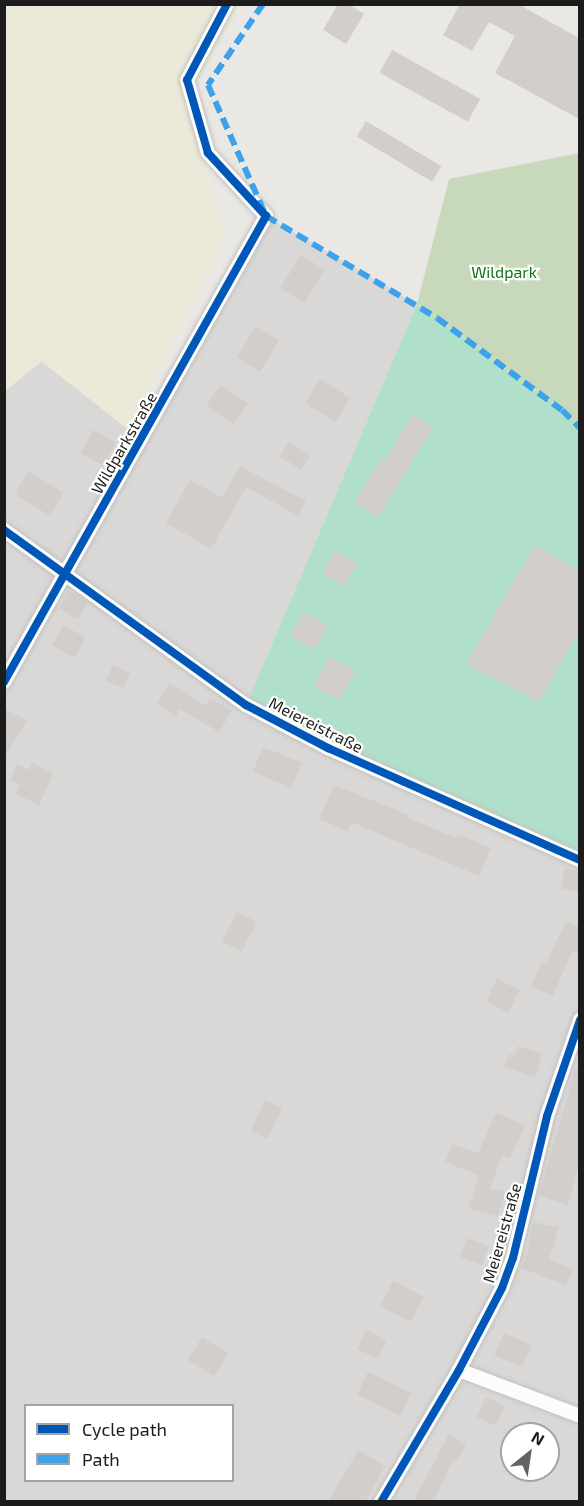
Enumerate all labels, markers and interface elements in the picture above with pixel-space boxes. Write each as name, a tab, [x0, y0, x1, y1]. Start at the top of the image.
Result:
park label: Wildpark	[471, 262, 537, 282]
street label: Wildparkstraße	[87, 389, 161, 497]
street label: Meiereistraße	[266, 693, 366, 757]
street label: Meiereistraße	[479, 1181, 525, 1285]
legend	[24, 1404, 234, 1482]
text: Cycle path	[82, 1418, 167, 1440]
north arrow	[500, 1422, 560, 1482]
text: N	[528, 1427, 548, 1449]
text: Path	[82, 1448, 120, 1470]

